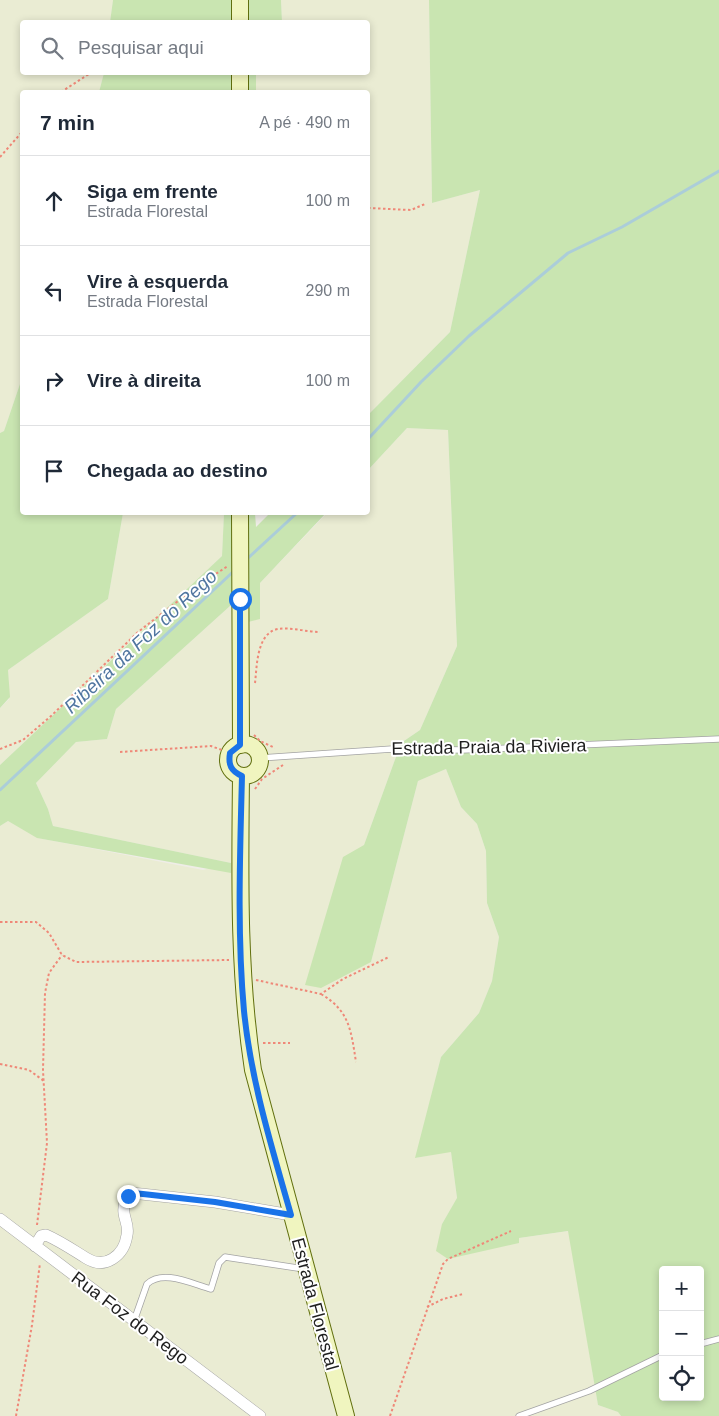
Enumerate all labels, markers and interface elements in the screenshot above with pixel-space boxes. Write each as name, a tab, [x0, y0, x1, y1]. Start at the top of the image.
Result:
search box	[20, 20, 370, 75]
icon: search	[38, 34, 66, 62]
text: Pesquisar aqui	[78, 37, 204, 58]
text: 7 min	[40, 111, 95, 134]
text: A pé · 490 m	[259, 114, 350, 131]
text: Siga em frente	[87, 181, 218, 202]
icon: ahead	[40, 187, 68, 215]
text: 100 m	[306, 192, 350, 209]
text: Estrada Florestal	[87, 203, 208, 220]
text: Vire à esquerda	[87, 271, 228, 292]
icon: left	[40, 277, 68, 305]
text: 290 m	[306, 282, 350, 299]
text: Estrada Florestal	[87, 293, 208, 310]
icon: right	[40, 367, 68, 395]
text: Vire à direita	[87, 370, 201, 391]
text: 100 m	[306, 372, 350, 389]
icon: arrive	[40, 457, 68, 485]
text: Chegada ao destino	[87, 460, 268, 481]
water label: Ribeira da Foz do Rego	[60, 565, 221, 717]
route start	[229, 588, 252, 611]
street label: Estrada Praia da Riviera	[391, 735, 588, 759]
route end	[117, 1185, 140, 1208]
street label: Estrada Florestal	[288, 1236, 342, 1372]
map controls	[659, 1266, 704, 1401]
button: +	[659, 1266, 704, 1311]
street label: Rua Foz do Rego	[68, 1268, 192, 1368]
button: −	[659, 1311, 704, 1356]
button: locate	[659, 1356, 704, 1401]

